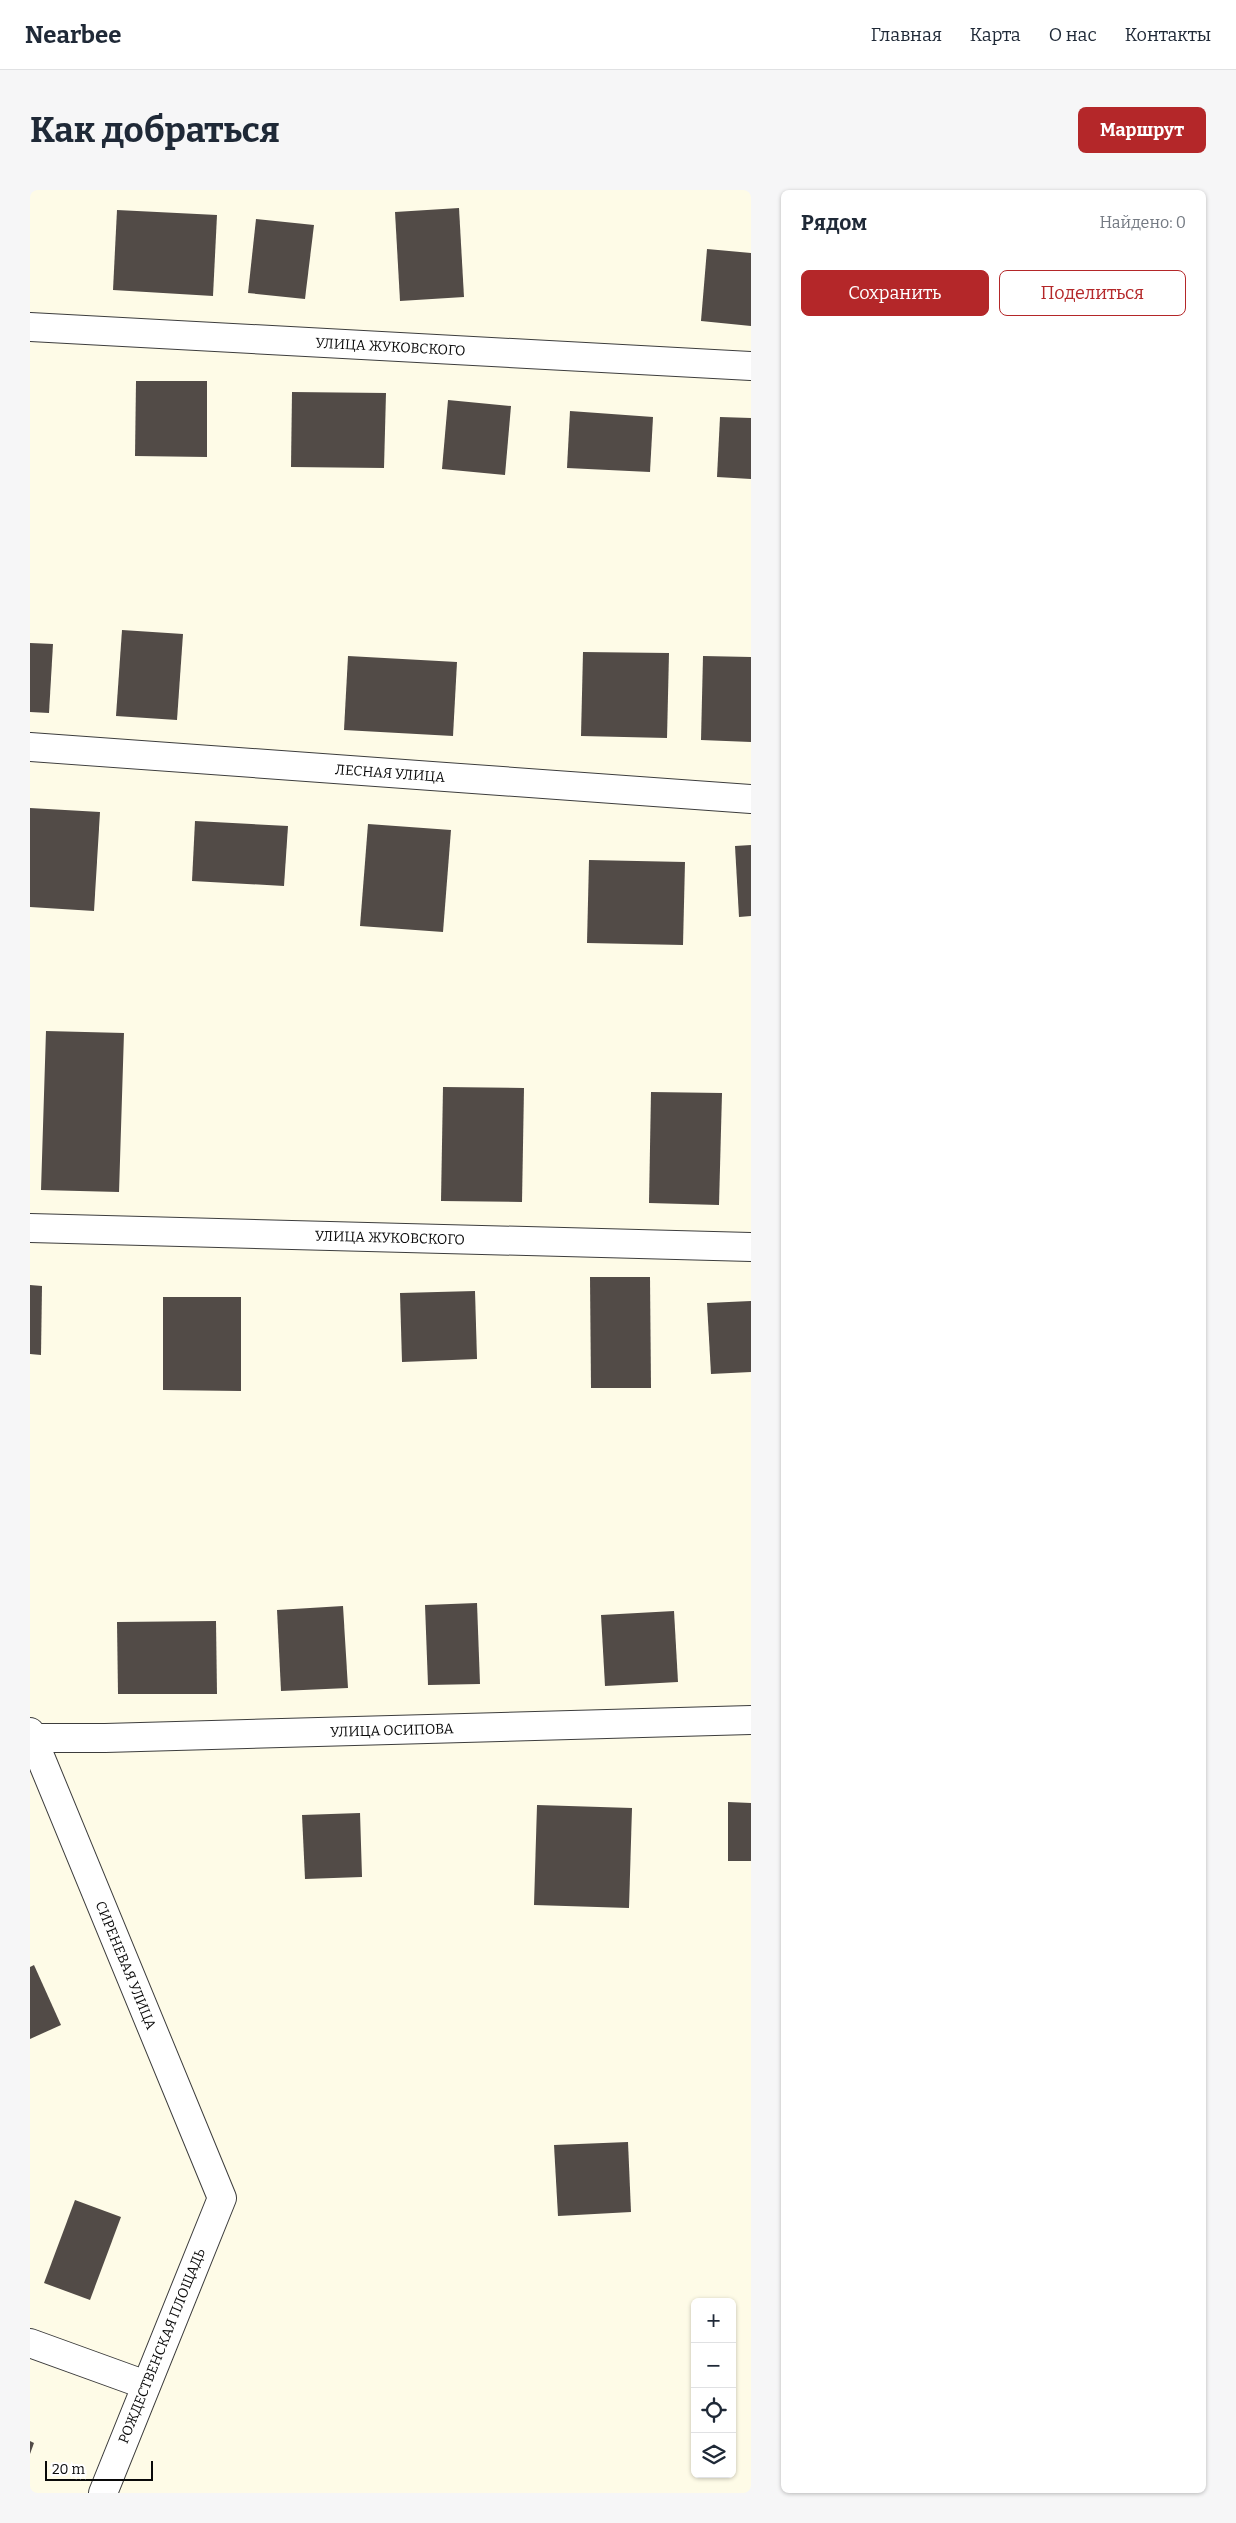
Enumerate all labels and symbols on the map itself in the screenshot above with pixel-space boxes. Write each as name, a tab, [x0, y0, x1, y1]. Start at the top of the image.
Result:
street label: УЛИЦА ЖУКОВСКОГО	[315, 334, 466, 359]
street label: ЛЕСНАЯ УЛИЦА	[335, 761, 446, 785]
street label: УЛИЦА ЖУКОВСКОГО	[315, 1227, 465, 1248]
street label: УЛИЦА ОСИПОВА	[330, 1720, 454, 1740]
street label: СИРЕНЕВАЯ УЛИЦА	[92, 1898, 160, 2032]
street label: РОЖДЕСТВЕНСКАЯ ПЛОЩАДЬ	[115, 2246, 209, 2446]
scale bar	[45, 2458, 152, 2481]

